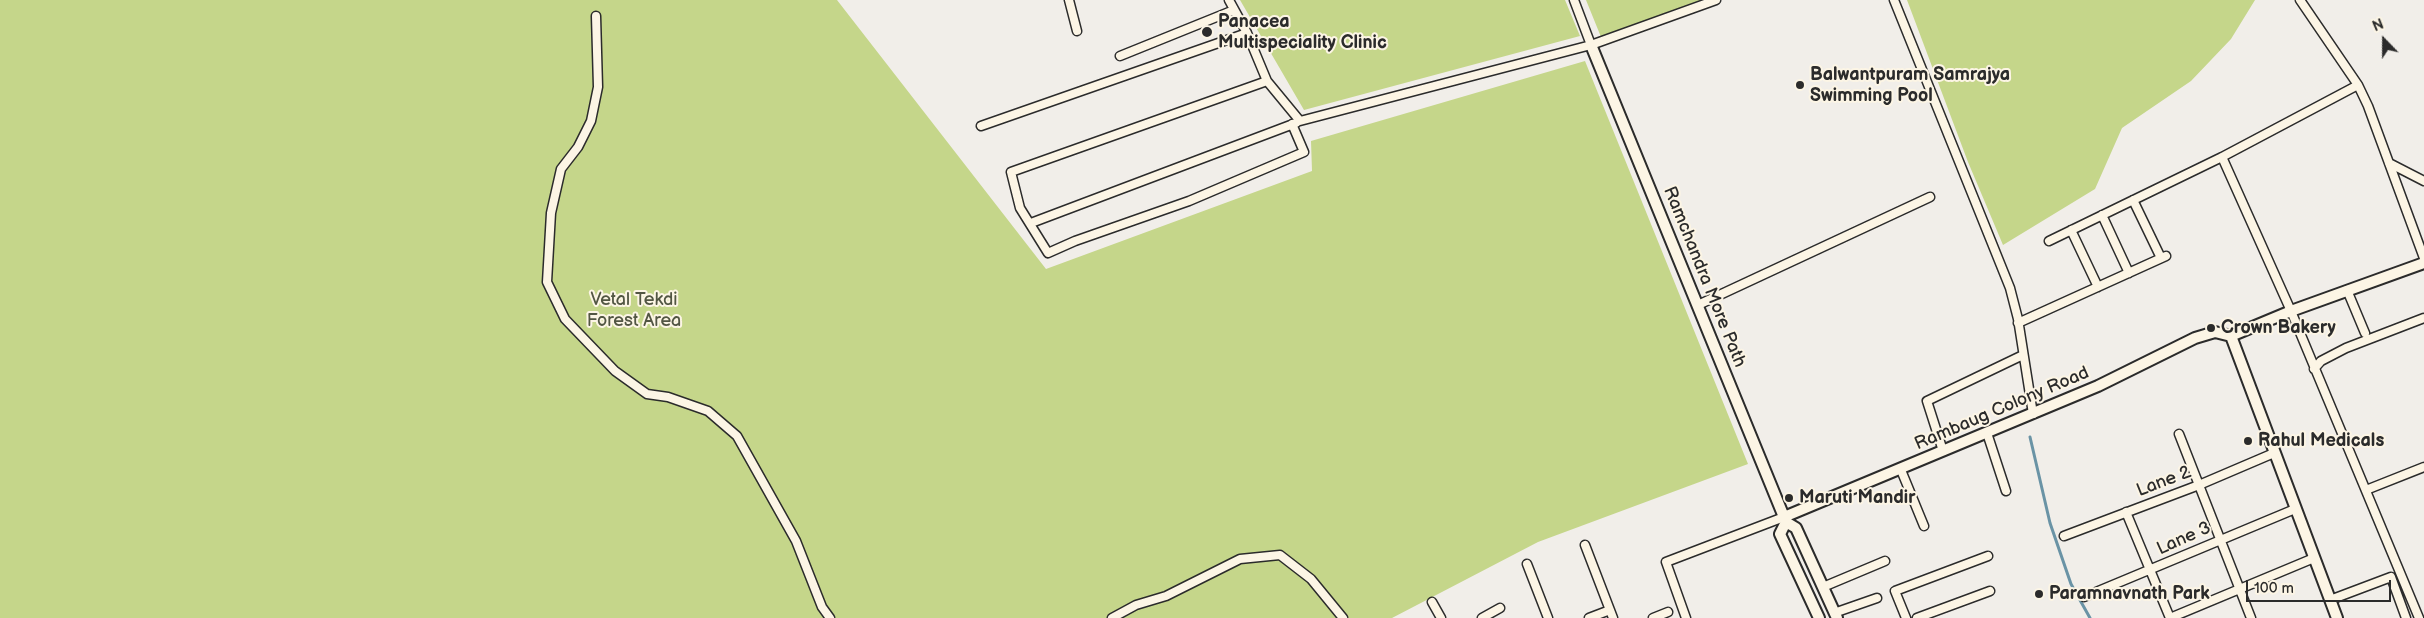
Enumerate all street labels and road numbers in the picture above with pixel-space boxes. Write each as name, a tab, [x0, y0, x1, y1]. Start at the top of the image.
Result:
street label: Ramchandra More Path	[1658, 184, 1750, 370]
street label: Rambaug Colony Road	[1912, 362, 2092, 456]
street label: Lane 2	[2134, 462, 2194, 502]
street label: Lane 3	[2154, 518, 2214, 560]

